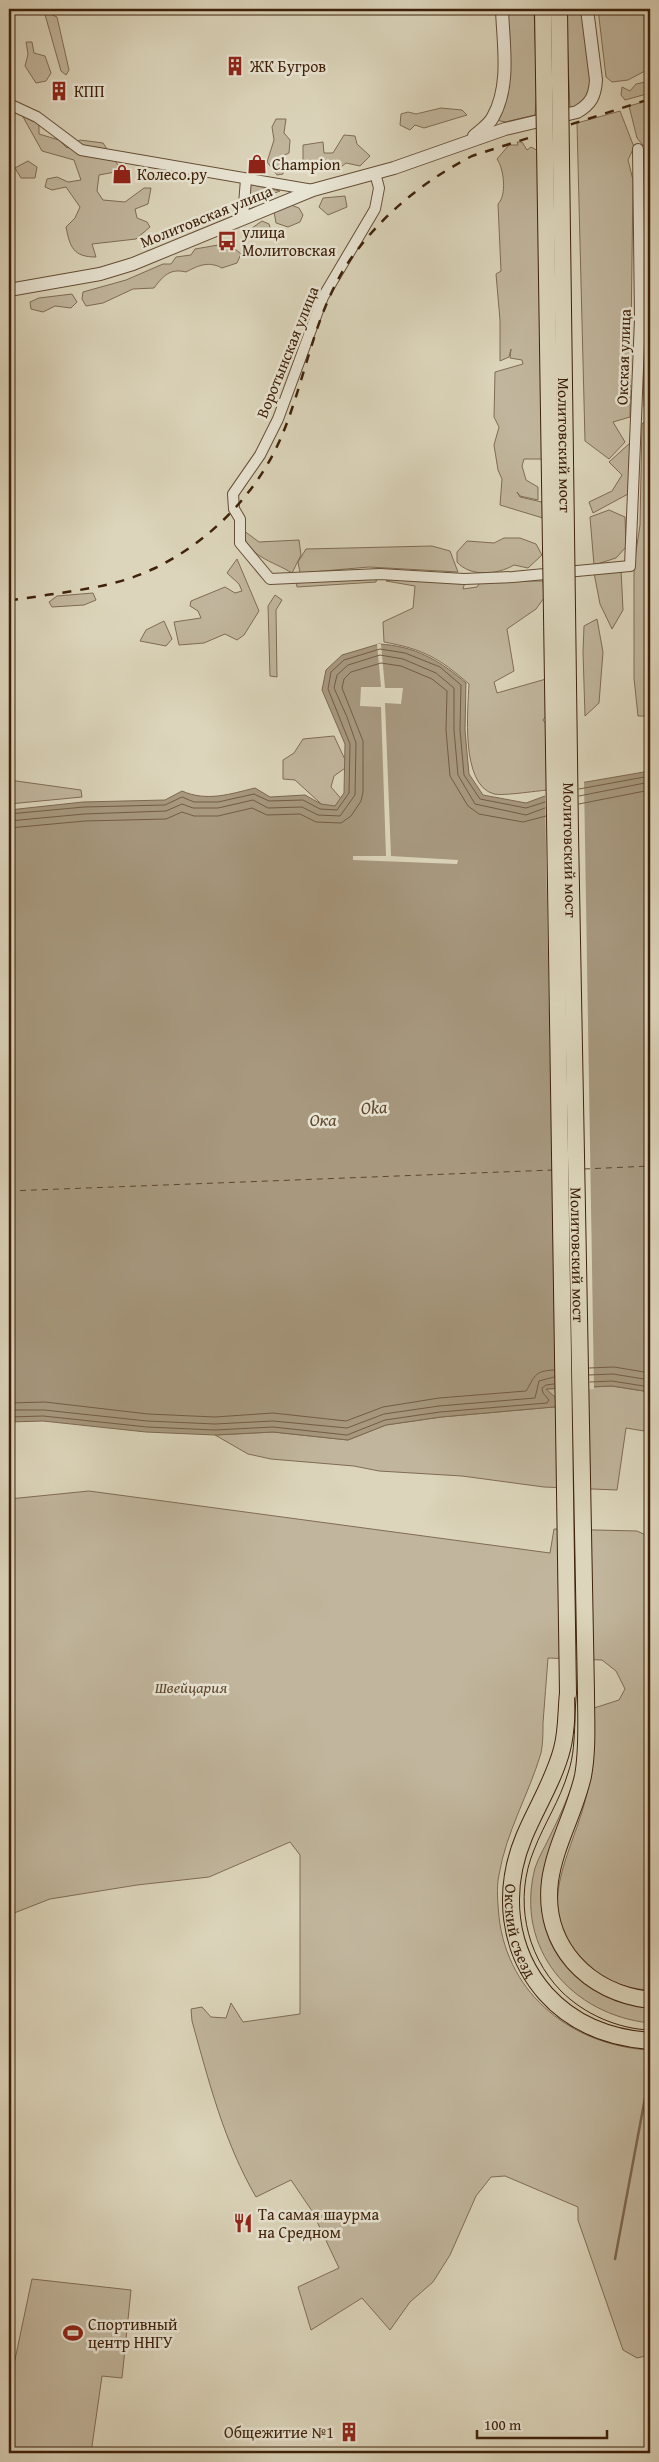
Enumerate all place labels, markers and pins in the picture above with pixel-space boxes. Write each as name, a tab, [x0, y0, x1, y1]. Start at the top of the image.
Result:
place label: ЖК Бугров	[249, 54, 326, 78]
building icon: ЖК Бугров	[224, 55, 246, 77]
place label: КПП	[74, 79, 104, 103]
building icon: КПП	[48, 80, 70, 102]
place label: Champion	[272, 152, 341, 176]
shop icon: Champion	[246, 153, 268, 175]
place label: Колесо.ру	[137, 162, 207, 186]
shop icon: Колесо.ру	[111, 163, 133, 185]
place label: улица Молитовская	[241, 220, 336, 262]
bus stop icon: улица Молитовская	[216, 230, 238, 252]
place label: Та самая шаурма на Средном	[258, 2202, 379, 2244]
restaurant icon: Та самая шаурма на Средном	[232, 2212, 254, 2234]
place label: Спортивный центр ННГУ	[88, 2312, 178, 2354]
sports icon: Спортивный центр ННГУ	[62, 2322, 84, 2344]
place label: Общежитие №1	[224, 2420, 334, 2444]
building icon: Общежитие №1	[338, 2421, 360, 2443]

